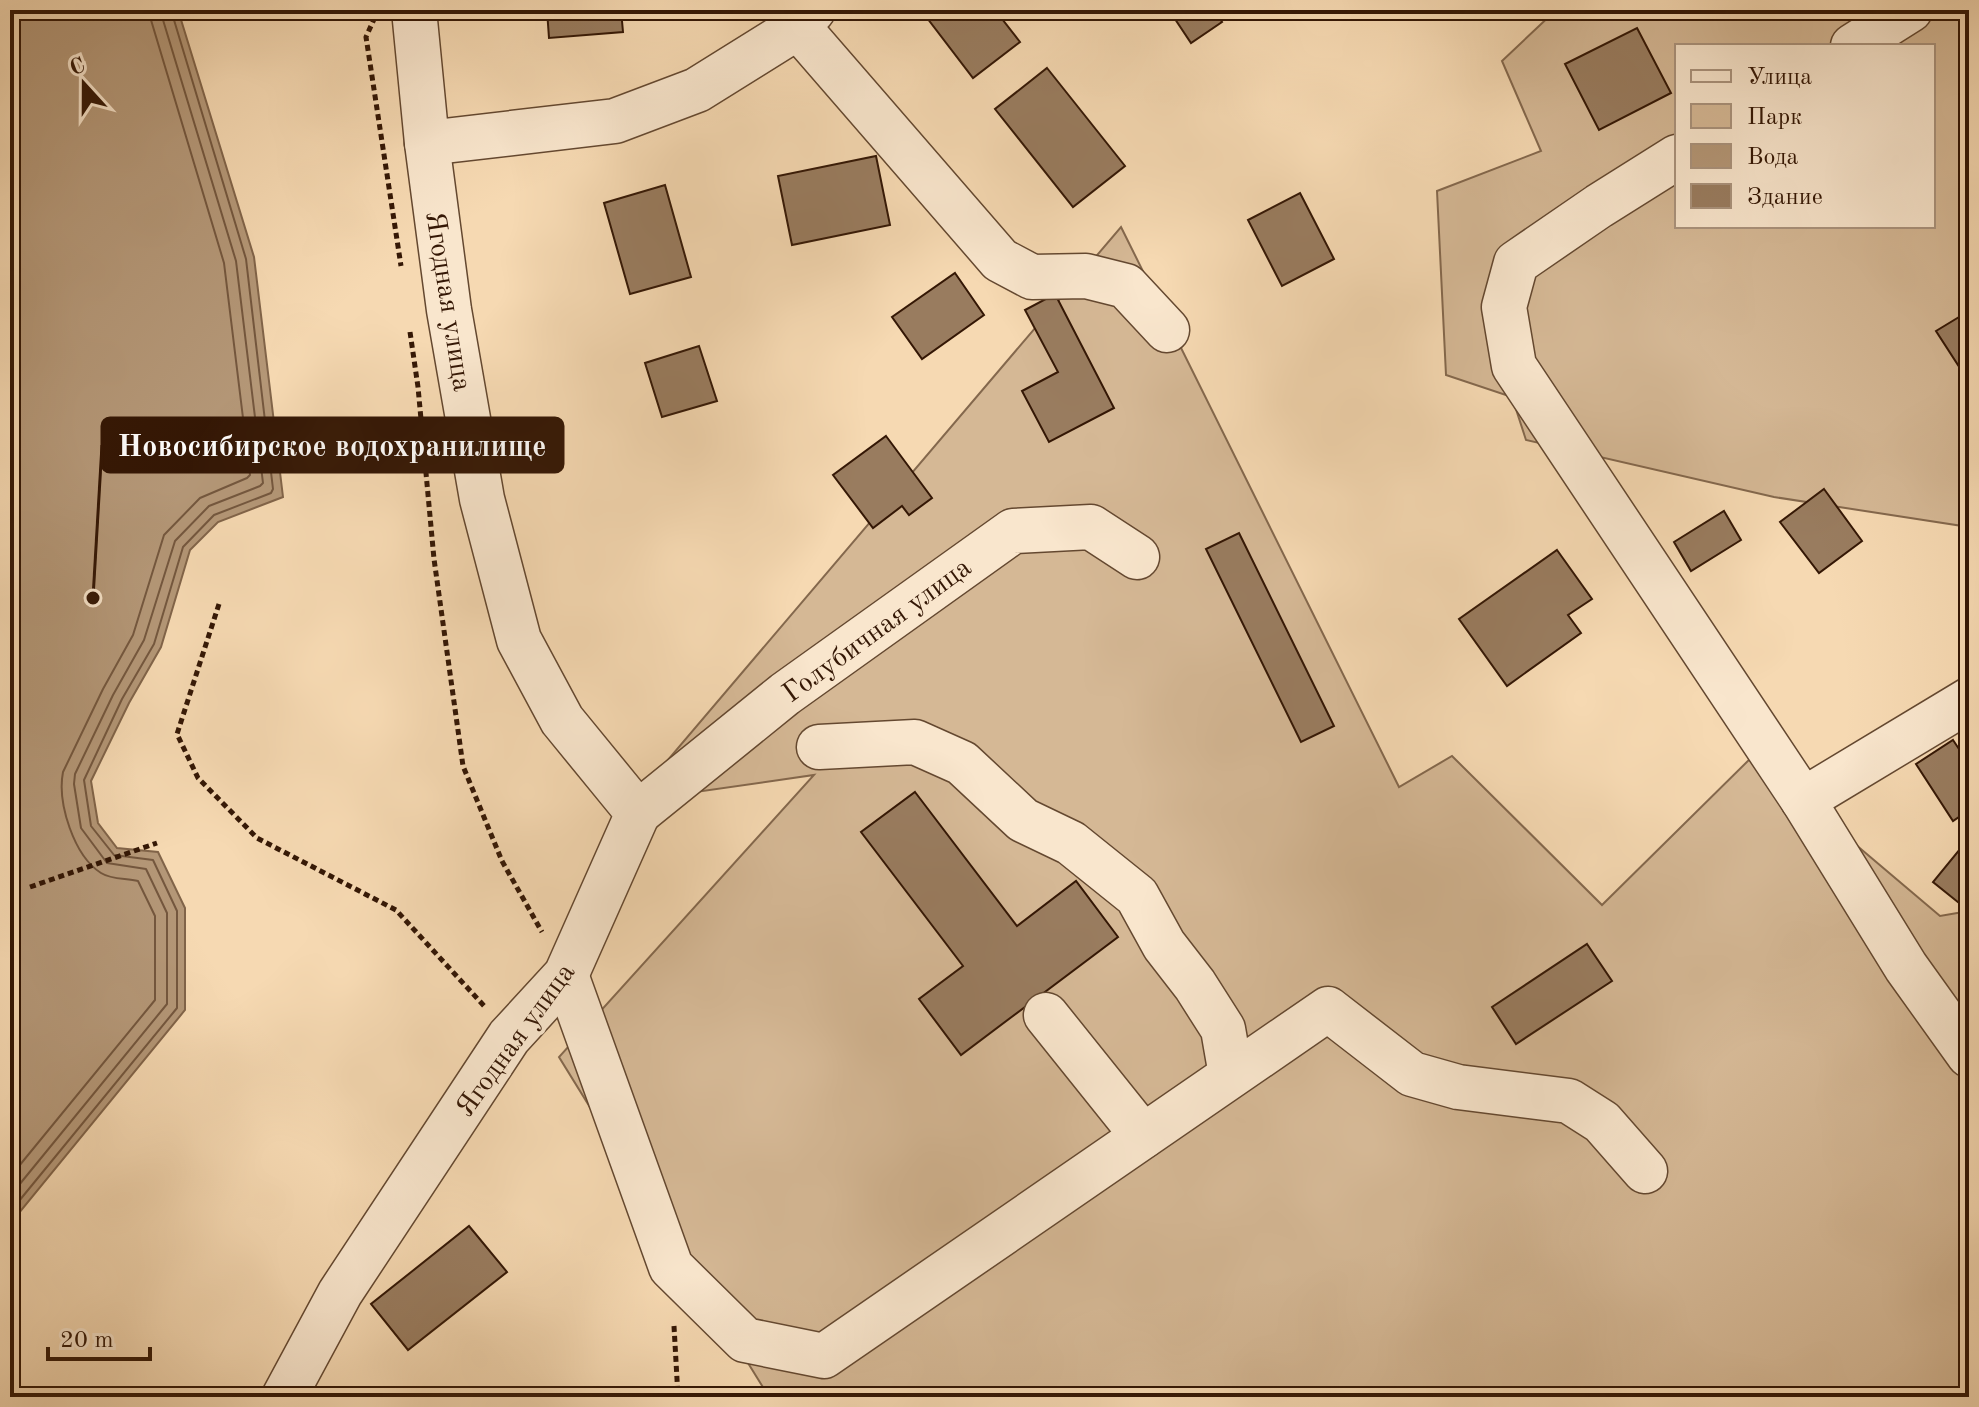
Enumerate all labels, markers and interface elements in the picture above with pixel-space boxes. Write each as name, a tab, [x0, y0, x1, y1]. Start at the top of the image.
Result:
north arrow	[44, 44, 124, 124]
legend	[1675, 44, 1935, 228]
text: С	[67, 54, 88, 80]
text: Улица	[1747, 66, 1812, 90]
text: Парк	[1747, 106, 1802, 130]
text: Вода	[1747, 146, 1799, 170]
text: Здание	[1747, 186, 1823, 210]
street label: Ягодная улица	[419, 210, 475, 394]
callout: Новосибирское водохранилище	[102, 418, 563, 472]
text: Новосибирское водохранилище	[118, 433, 546, 463]
street label: Голубичная улица	[778, 554, 977, 709]
street label: Ягодная улица	[452, 959, 581, 1123]
scale bar	[48, 1311, 150, 1361]
text: 20 m	[60, 1329, 114, 1353]

